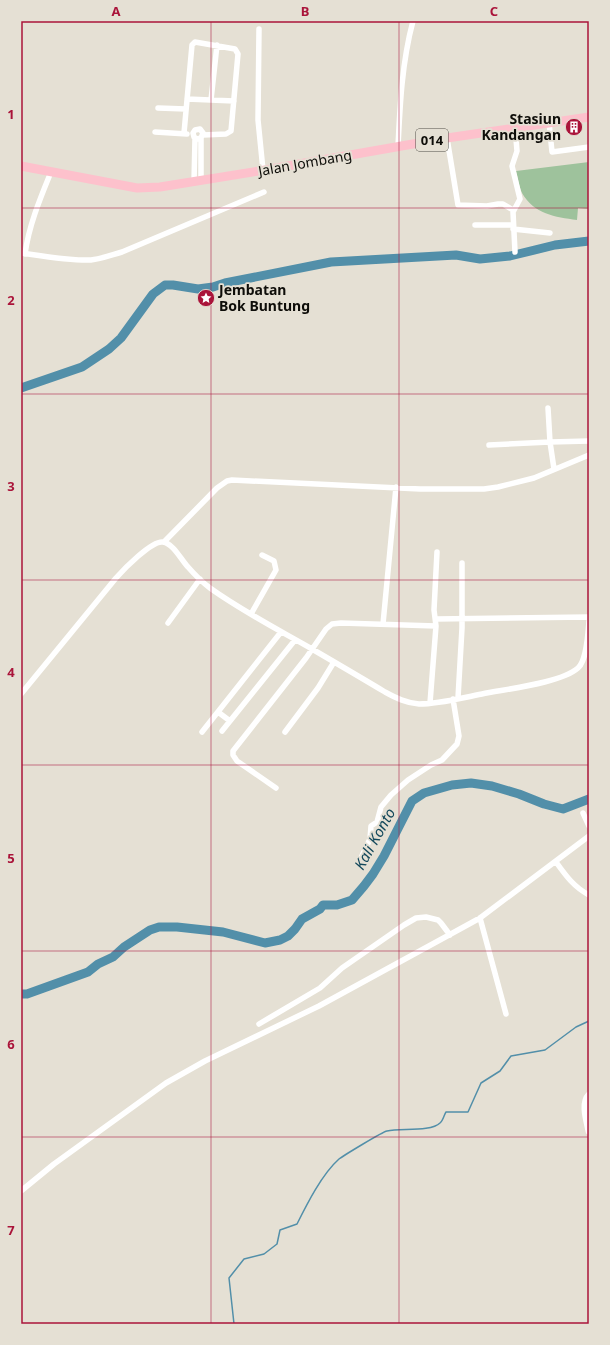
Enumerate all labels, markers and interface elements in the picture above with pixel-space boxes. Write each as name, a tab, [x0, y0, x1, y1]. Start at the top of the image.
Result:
text: A	[112, 2, 121, 20]
text: B	[301, 2, 309, 20]
text: C	[490, 2, 498, 20]
text: 1	[7, 105, 15, 123]
place label: Stasiun Kandangan	[482, 109, 561, 144]
building icon: Stasiun Kandangan	[564, 117, 584, 137]
road number: 014	[416, 129, 448, 151]
street label: Jalan Jombang	[255, 145, 353, 180]
place label: Jembatan Bok Buntung	[217, 280, 310, 315]
place icon: Jembatan Bok Buntung	[196, 288, 216, 308]
text: 2	[7, 291, 15, 309]
text: 3	[7, 477, 15, 495]
text: 4	[7, 663, 15, 681]
water label: Kali Konto	[349, 804, 399, 873]
text: 5	[7, 849, 15, 867]
text: 6	[7, 1035, 15, 1053]
text: 7	[7, 1221, 15, 1239]

